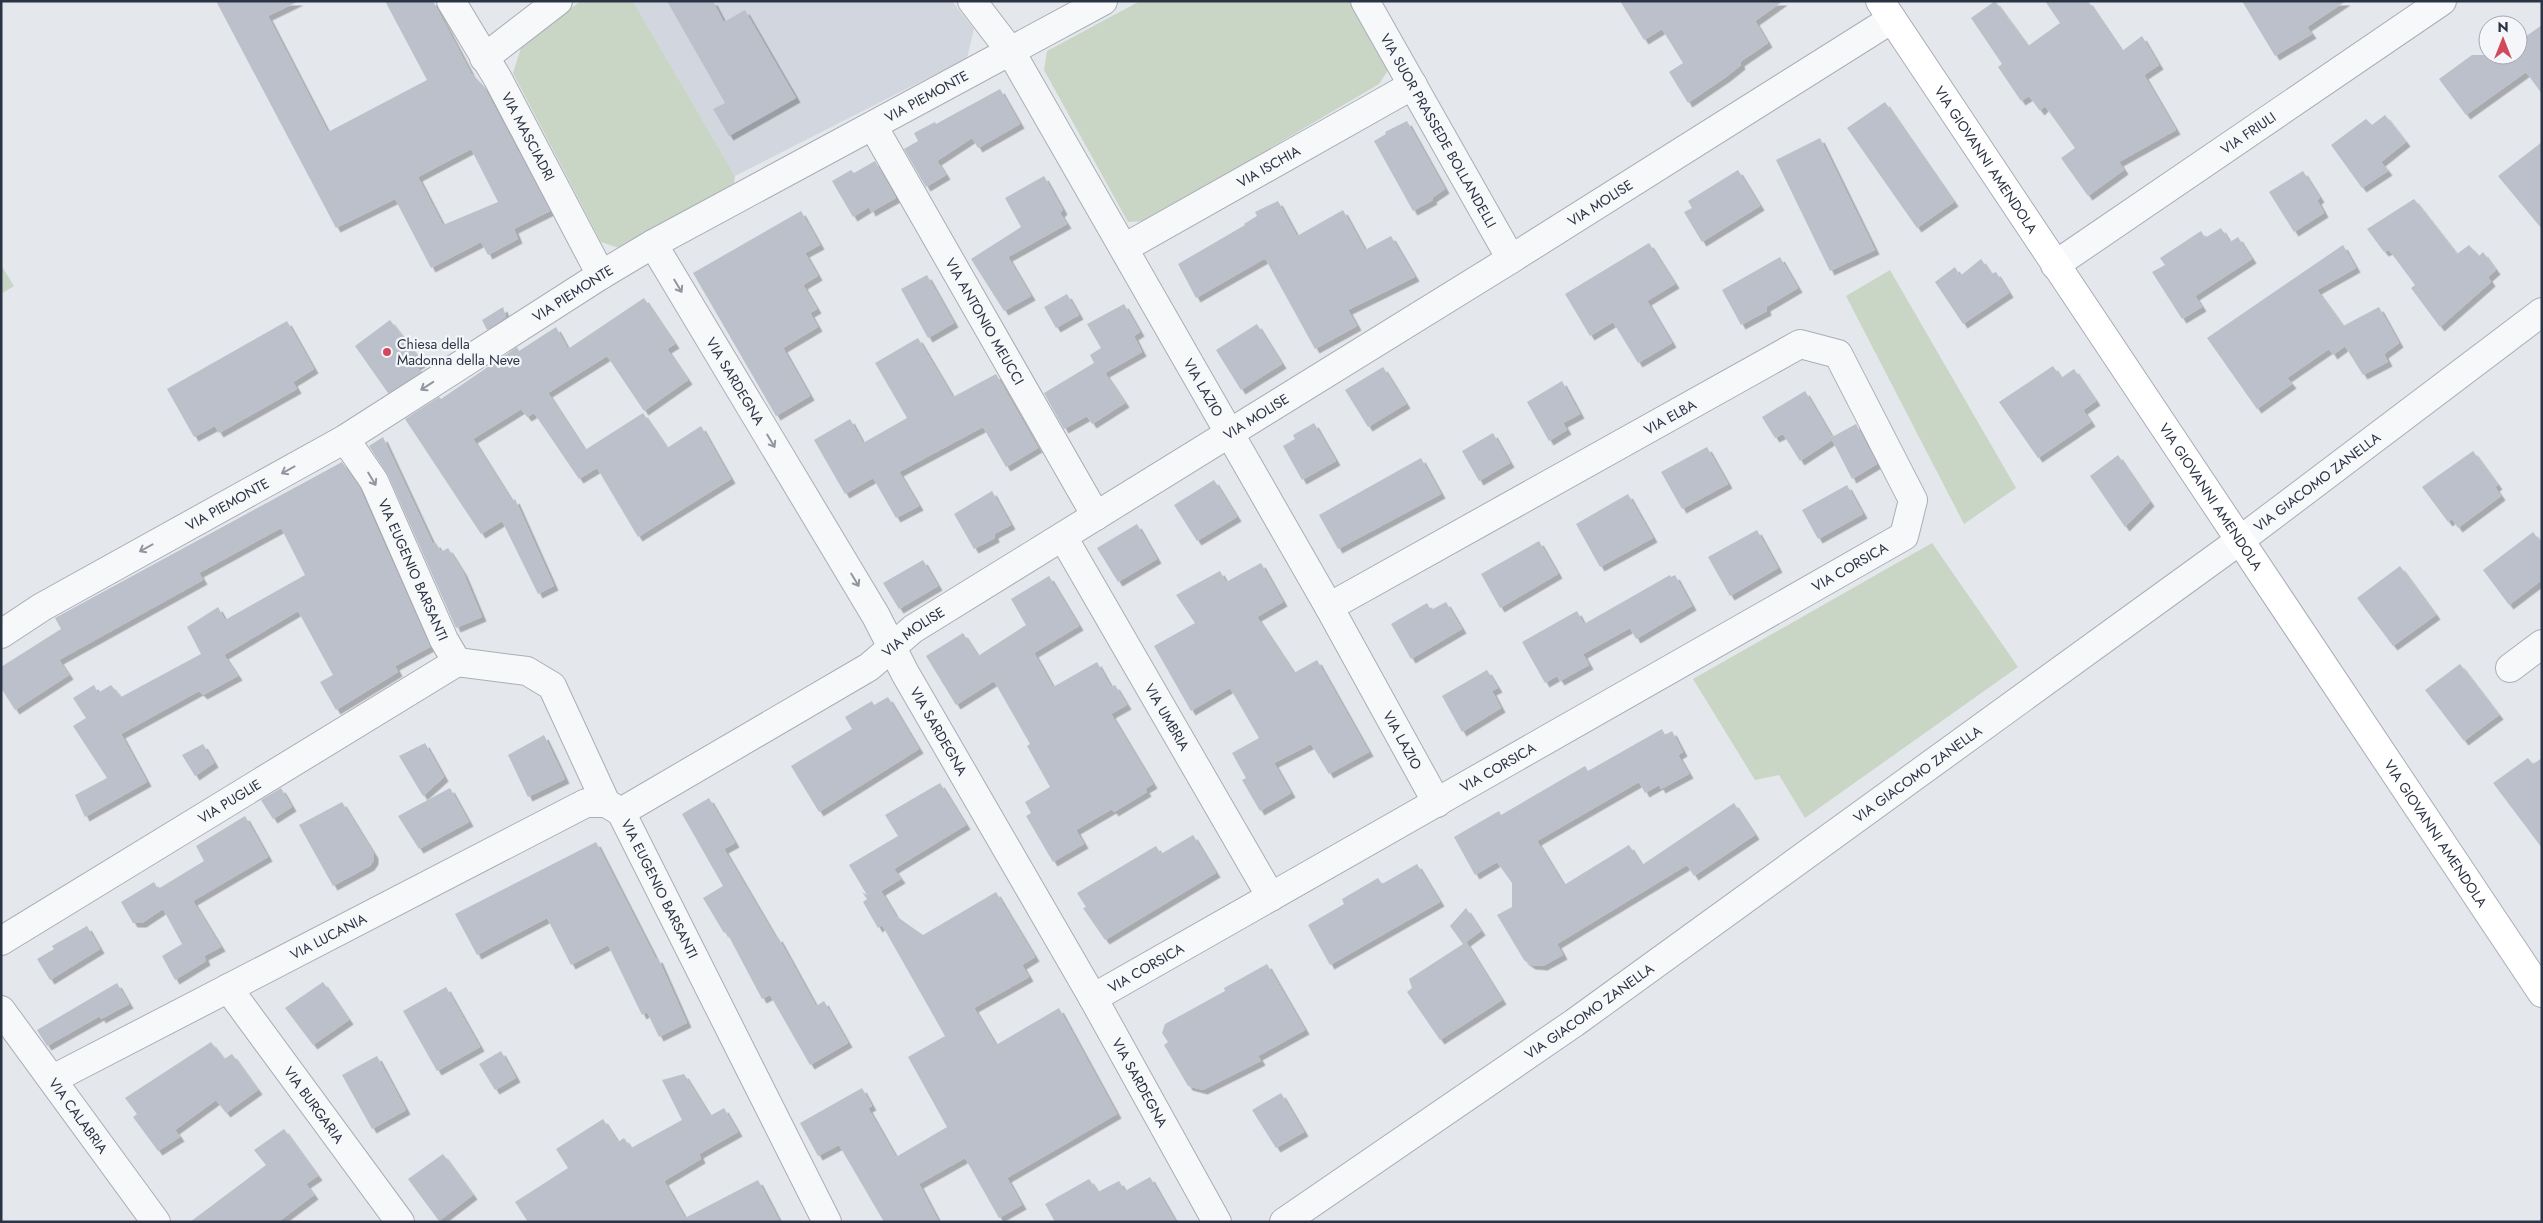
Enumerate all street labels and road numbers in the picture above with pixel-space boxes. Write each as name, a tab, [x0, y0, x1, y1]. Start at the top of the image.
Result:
street label: VIA SUOR PRASSEDE BOLLANDELLI	[1375, 30, 1501, 231]
street label: VIA PIEMONTE	[881, 66, 972, 127]
street label: VIA GIOVANNI AMENDOLA	[1930, 82, 2043, 238]
street label: VIA MASCIADRI	[497, 89, 560, 184]
street label: VIA FRIULI	[2217, 107, 2280, 159]
street label: VIA ISCHIA	[1233, 140, 1304, 192]
street label: VIA MOLISE	[1564, 175, 1637, 231]
street label: VIA ANTONIO MEUCCI	[940, 254, 1029, 388]
street label: VIA PIEMONTE	[528, 260, 617, 326]
street label: VIA SARDEGNA	[701, 334, 770, 430]
street label: VIA LAZIO	[1179, 355, 1228, 420]
street label: VIA MOLISE	[1220, 389, 1293, 445]
street label: VIA ELBA	[1640, 394, 1700, 440]
street label: VIA GIOVANNI AMENDOLA	[2154, 419, 2268, 575]
street label: VIA GIACOMO ZANELLA	[2250, 427, 2385, 536]
street label: VIA PIEMONTE	[182, 473, 273, 535]
street label: VIA EUGENIO BARSANTI	[373, 496, 453, 644]
street label: VIA CORSICA	[1808, 537, 1892, 596]
street label: VIA MOLISE	[878, 602, 948, 662]
street label: VIA UMBRIA	[1140, 680, 1195, 755]
street label: VIA SARDEGNA	[905, 683, 973, 780]
street label: VIA LAZIO	[1378, 707, 1427, 773]
street label: VIA GIACOMO ZANELLA	[1849, 720, 1986, 827]
street label: VIA CORSICA	[1456, 737, 1540, 797]
street label: VIA GIOVANNI AMENDOLA	[2379, 756, 2492, 912]
street label: VIA PUGLIE	[194, 774, 265, 828]
street label: VIA EUGENIO BARSANTI	[616, 816, 703, 962]
street label: VIA LUCANIA	[287, 908, 371, 965]
street label: VIA CORSICA	[1104, 938, 1188, 997]
street label: VIA GIACOMO ZANELLA	[1521, 958, 1659, 1064]
street label: VIA SARDEGNA	[1107, 1035, 1173, 1132]
street label: VIA BURGARIA	[279, 1062, 349, 1148]
street label: VIA CALABRIA	[44, 1074, 113, 1158]

